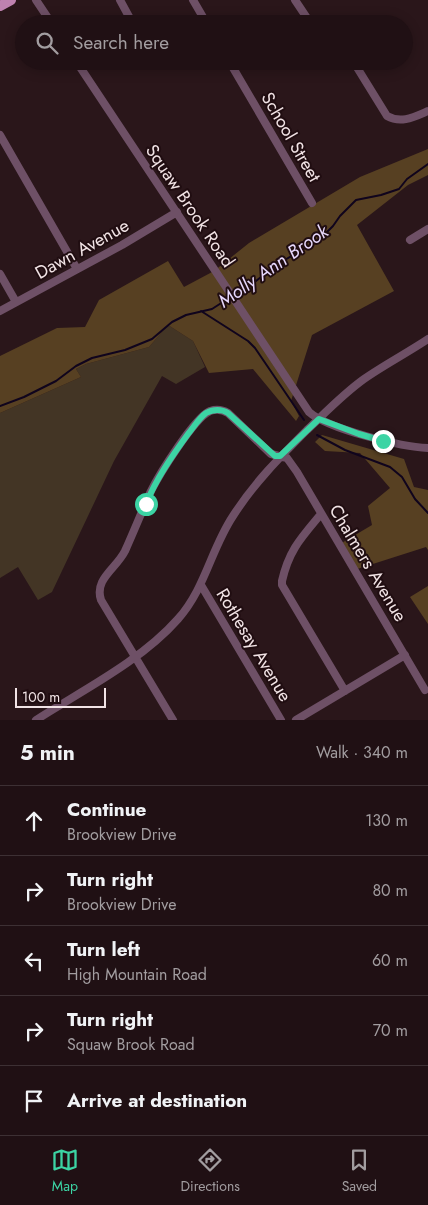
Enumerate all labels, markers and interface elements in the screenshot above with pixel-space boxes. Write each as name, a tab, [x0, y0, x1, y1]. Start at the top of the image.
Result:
search box	[15, 15, 413, 70]
icon: search	[33, 29, 61, 57]
text: Search here	[73, 29, 169, 56]
street label: School Street	[255, 87, 328, 187]
street label: Squaw Brook Road	[139, 139, 241, 273]
street label: Dawn Avenue	[30, 212, 134, 286]
water label: Molly Ann Brook	[212, 217, 334, 314]
route end	[372, 430, 395, 453]
route start	[135, 493, 158, 516]
street label: Chalmers Avenue	[323, 499, 413, 627]
street label: Rothesay Avenue	[210, 583, 298, 707]
scale bar	[15, 685, 106, 708]
text: 100 m	[22, 687, 60, 707]
text: 5 min	[20, 738, 75, 768]
text: Walk · 340 m	[316, 741, 408, 764]
text: Continue	[67, 796, 146, 823]
icon: ahead	[20, 807, 48, 835]
text: 130 m	[365, 809, 408, 832]
text: Brookview Drive	[67, 823, 176, 846]
text: Turn right	[67, 866, 153, 893]
icon: right	[20, 877, 48, 905]
text: 80 m	[372, 879, 408, 902]
text: Brookview Drive	[67, 893, 176, 916]
text: Turn left	[67, 936, 140, 963]
icon: left	[20, 947, 48, 975]
text: 60 m	[372, 949, 408, 972]
text: High Mountain Road	[67, 963, 207, 986]
text: Turn right	[67, 1006, 153, 1033]
icon: right	[20, 1017, 48, 1045]
text: 70 m	[373, 1019, 408, 1042]
text: Squaw Brook Road	[67, 1033, 195, 1056]
icon: arrive	[20, 1087, 48, 1115]
text: Arrive at destination	[67, 1087, 247, 1114]
tab: Map	[51, 1146, 79, 1196]
tab: Directions	[181, 1146, 240, 1196]
tab: Saved	[342, 1146, 377, 1196]

